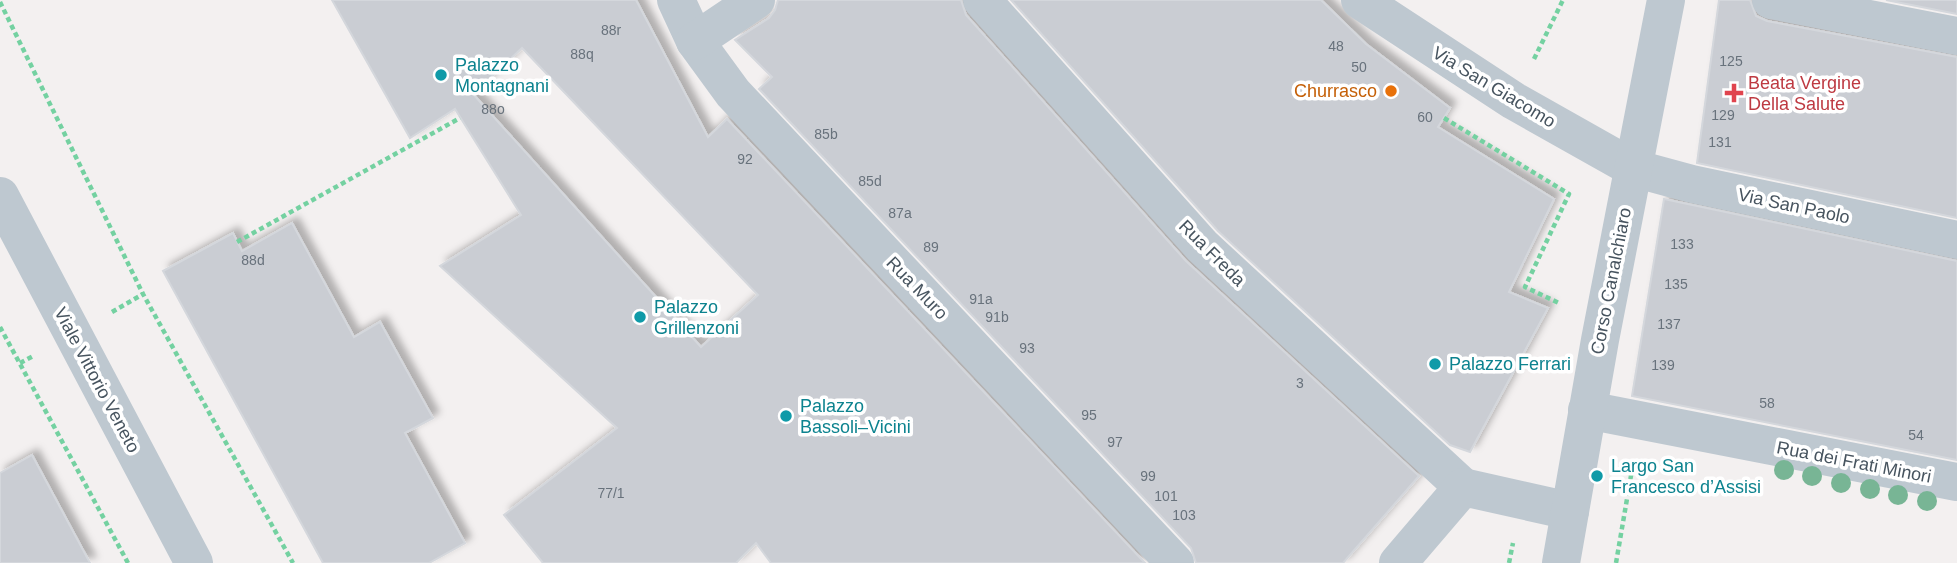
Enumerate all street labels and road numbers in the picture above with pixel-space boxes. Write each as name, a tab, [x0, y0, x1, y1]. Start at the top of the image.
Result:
street label: Via San Giacomo	[1429, 42, 1559, 132]
street label: Via San Paolo	[1736, 184, 1852, 228]
street label: Corso Canalchiaro	[1587, 206, 1635, 356]
street label: Rua Freda	[1175, 216, 1250, 291]
street label: Rua Muro	[882, 253, 952, 323]
street label: Viale Vittorio Veneto	[50, 304, 144, 456]
street label: Rua dei Frati Minori	[1775, 437, 1933, 487]

